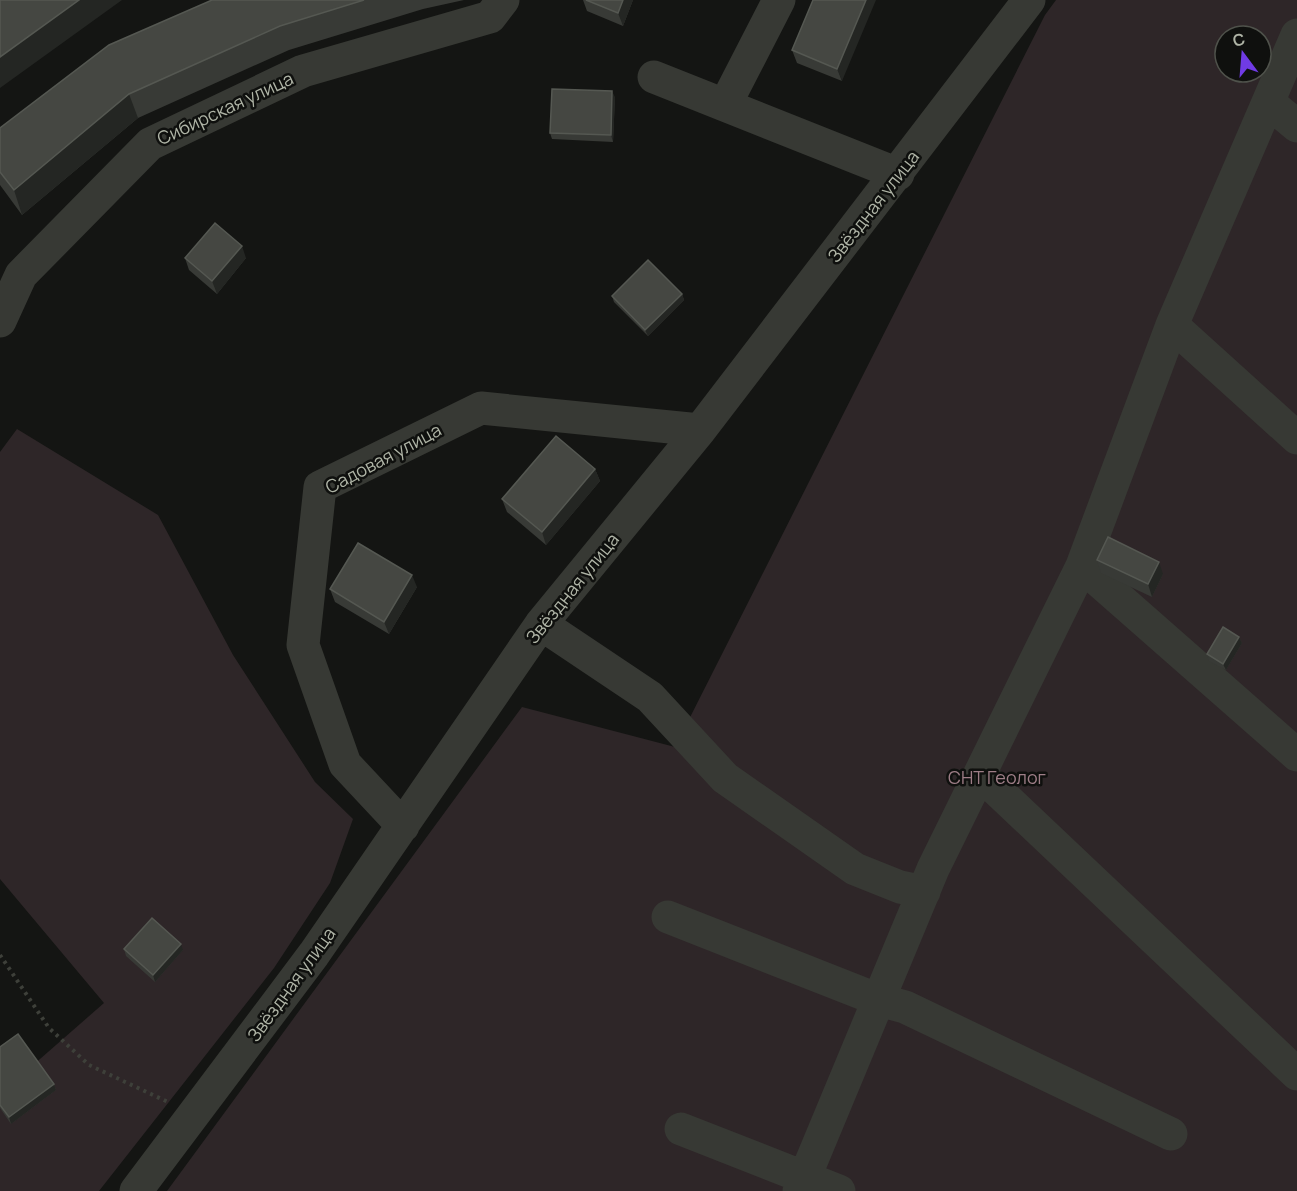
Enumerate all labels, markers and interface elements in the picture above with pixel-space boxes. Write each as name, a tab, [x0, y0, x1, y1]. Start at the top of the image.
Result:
north arrow	[1213, 24, 1273, 84]
text: С	[1230, 27, 1248, 52]
street label: Сибирская улица	[153, 66, 297, 150]
street label: Звёздная улица	[822, 145, 924, 267]
street label: Садовая улица	[321, 417, 445, 499]
street label: Звёздная улица	[520, 528, 624, 648]
park label: СНТ Геолог	[948, 765, 1046, 789]
street label: Звёздная улица	[241, 922, 341, 1046]

